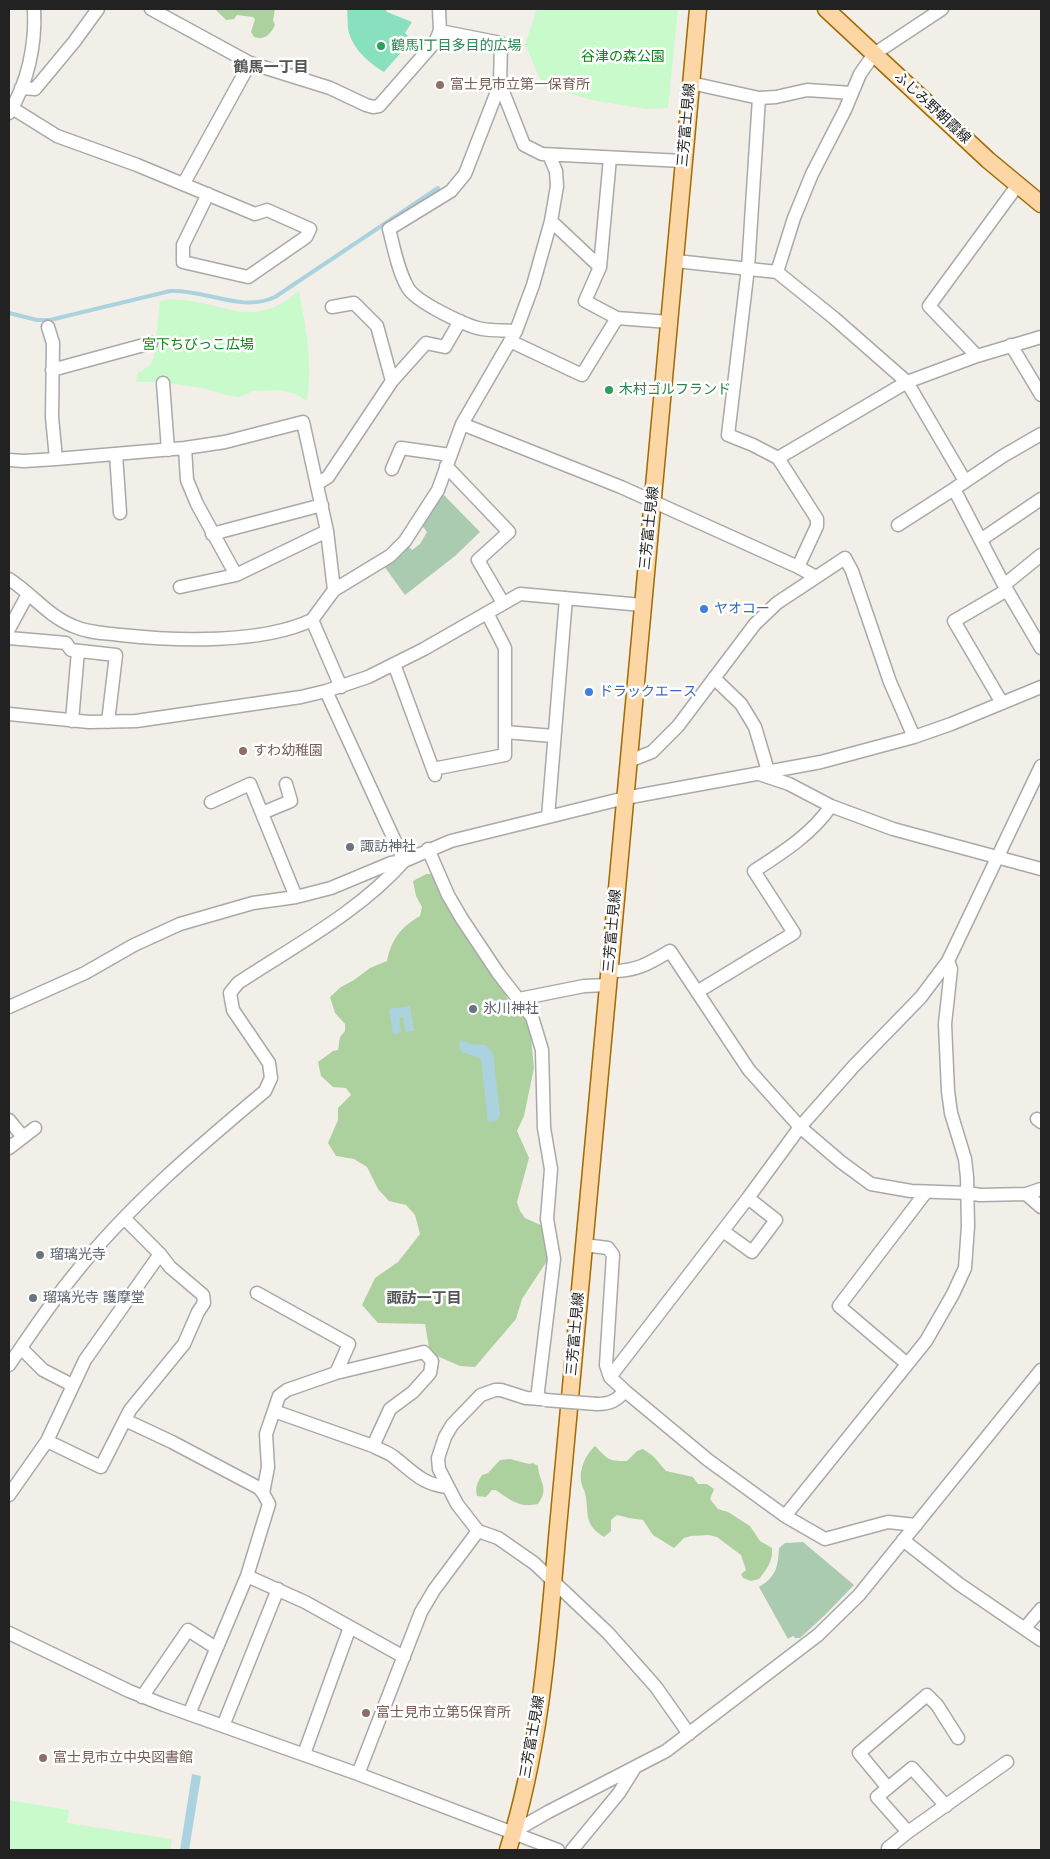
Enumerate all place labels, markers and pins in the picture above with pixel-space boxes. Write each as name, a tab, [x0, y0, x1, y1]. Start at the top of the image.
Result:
place label: 鶴馬1丁目多目的広場	[391, 38, 521, 54]
marker: 鶴馬1丁目多目的広場	[375, 40, 387, 52]
place label: 富士見市立第一保育所	[450, 77, 590, 93]
marker: 富士見市立第一保育所	[434, 79, 446, 91]
place label: 木村ゴルフランド	[619, 382, 731, 398]
marker: 木村ゴルフランド	[603, 384, 615, 396]
place label: ヤオコー	[714, 601, 770, 617]
marker: ヤオコー	[698, 603, 710, 615]
place label: ドラックエース	[599, 684, 697, 700]
marker: ドラックエース	[583, 686, 595, 698]
place label: すわ幼稚園	[253, 743, 323, 759]
marker: すわ幼稚園	[237, 745, 249, 757]
place label: 諏訪神社	[360, 839, 416, 855]
marker: 諏訪神社	[344, 841, 356, 853]
place label: 氷川神社	[483, 1001, 539, 1017]
marker: 氷川神社	[467, 1003, 479, 1015]
place label: 瑠璃光寺	[50, 1247, 106, 1263]
marker: 瑠璃光寺	[34, 1249, 46, 1261]
place label: 瑠璃光寺 護摩堂	[43, 1290, 145, 1306]
marker: 瑠璃光寺 護摩堂	[27, 1292, 39, 1304]
place label: 富士見市立第5保育所	[376, 1705, 511, 1721]
marker: 富士見市立第5保育所	[360, 1707, 372, 1719]
place label: 富士見市立中央図書館	[53, 1750, 193, 1766]
marker: 富士見市立中央図書館	[37, 1752, 49, 1764]

